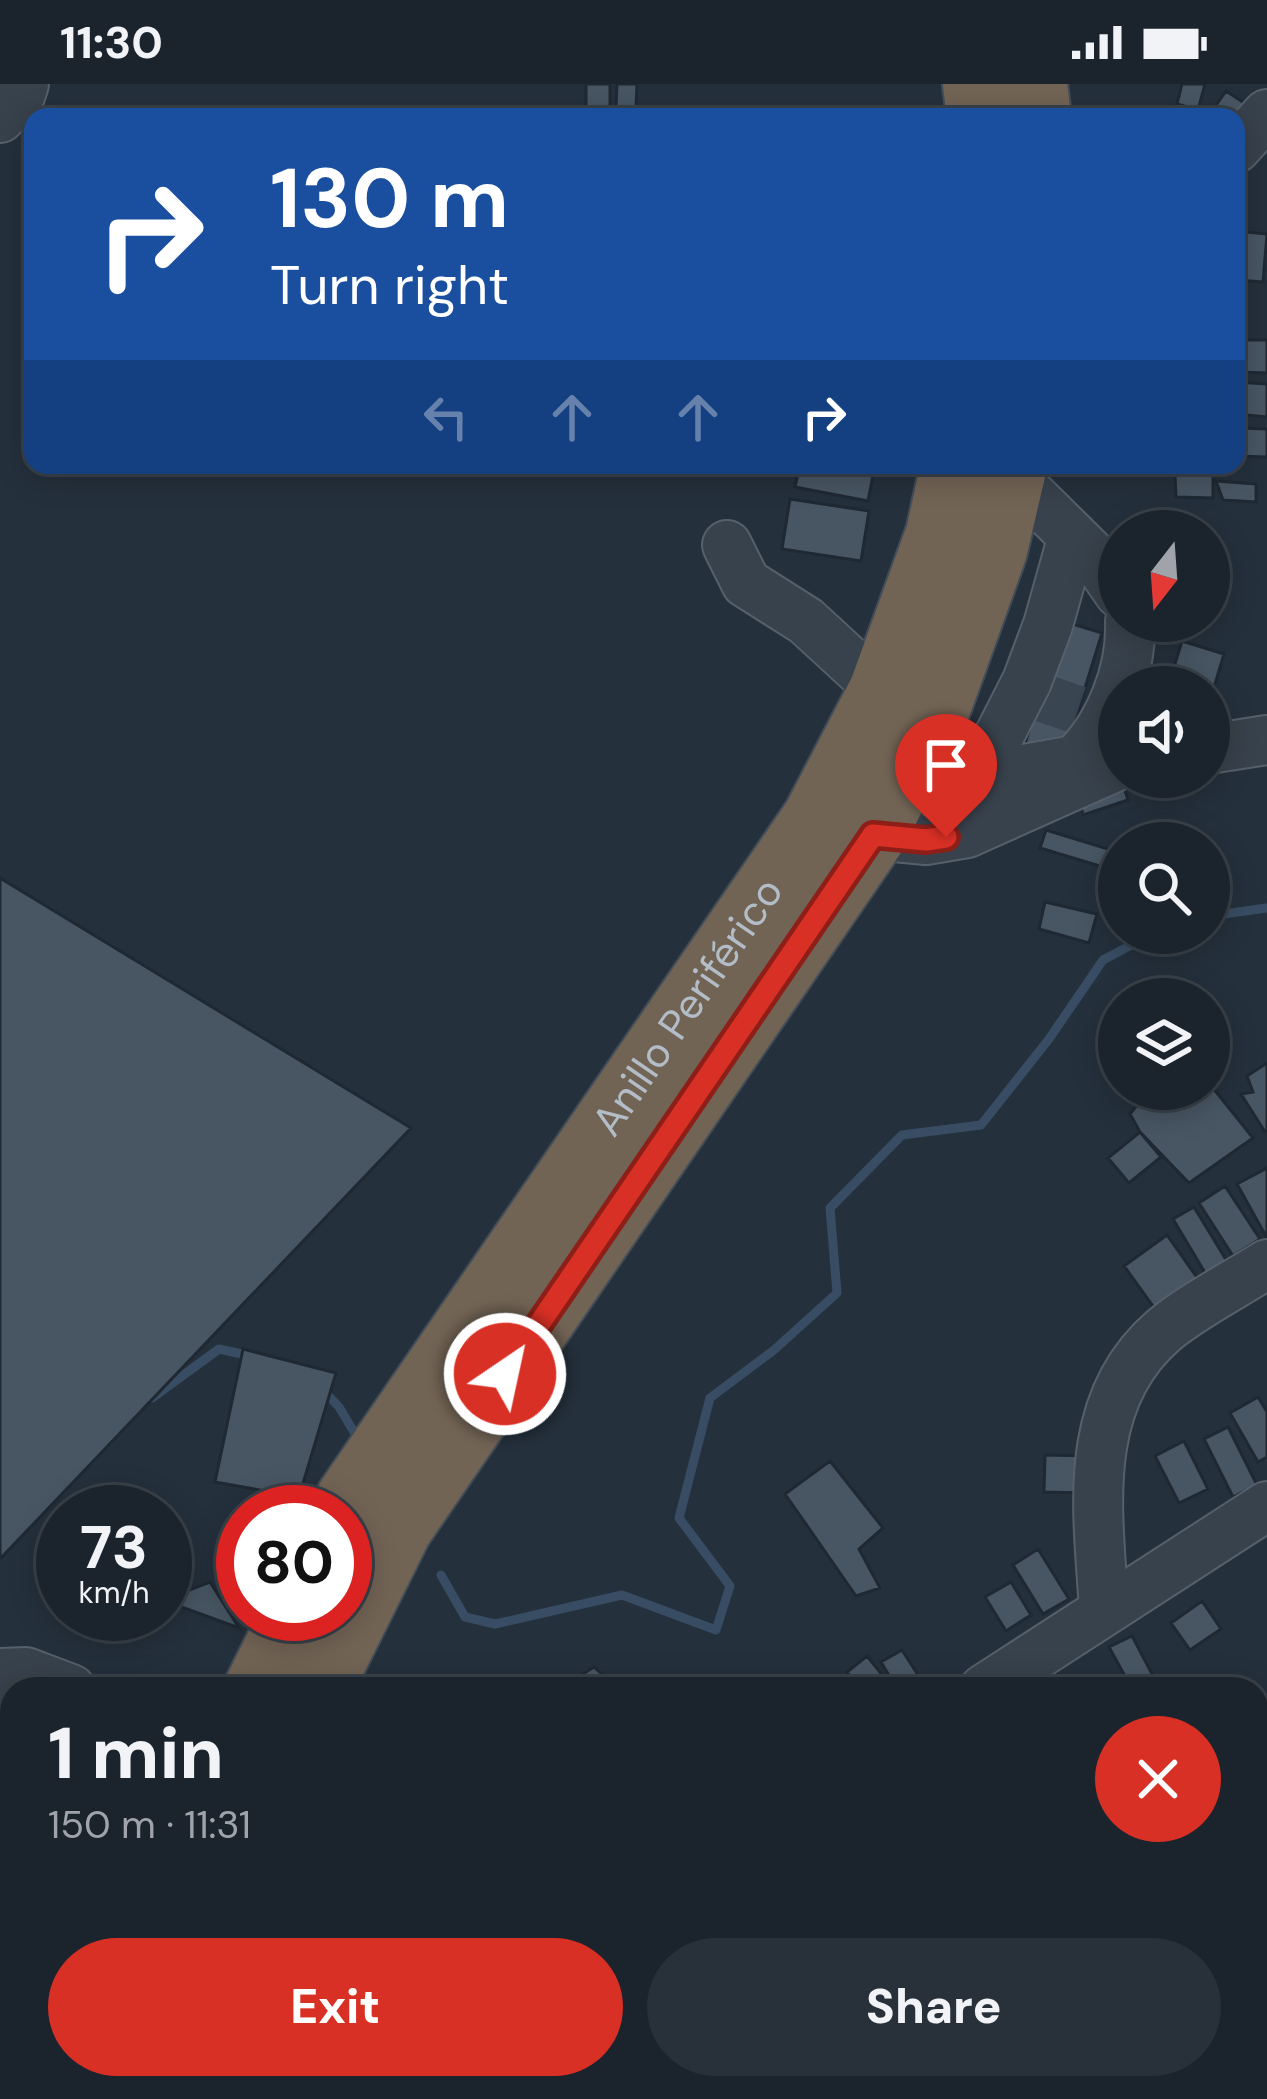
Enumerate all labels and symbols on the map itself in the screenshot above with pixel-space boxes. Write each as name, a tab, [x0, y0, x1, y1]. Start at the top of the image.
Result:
north arrow	[1098, 510, 1230, 642]
pin	[895, 714, 997, 837]
street label: Anillo Periférico	[580, 866, 795, 1146]
position arrow	[442, 1311, 568, 1437]
speed limit sign: 80	[216, 1485, 372, 1641]

